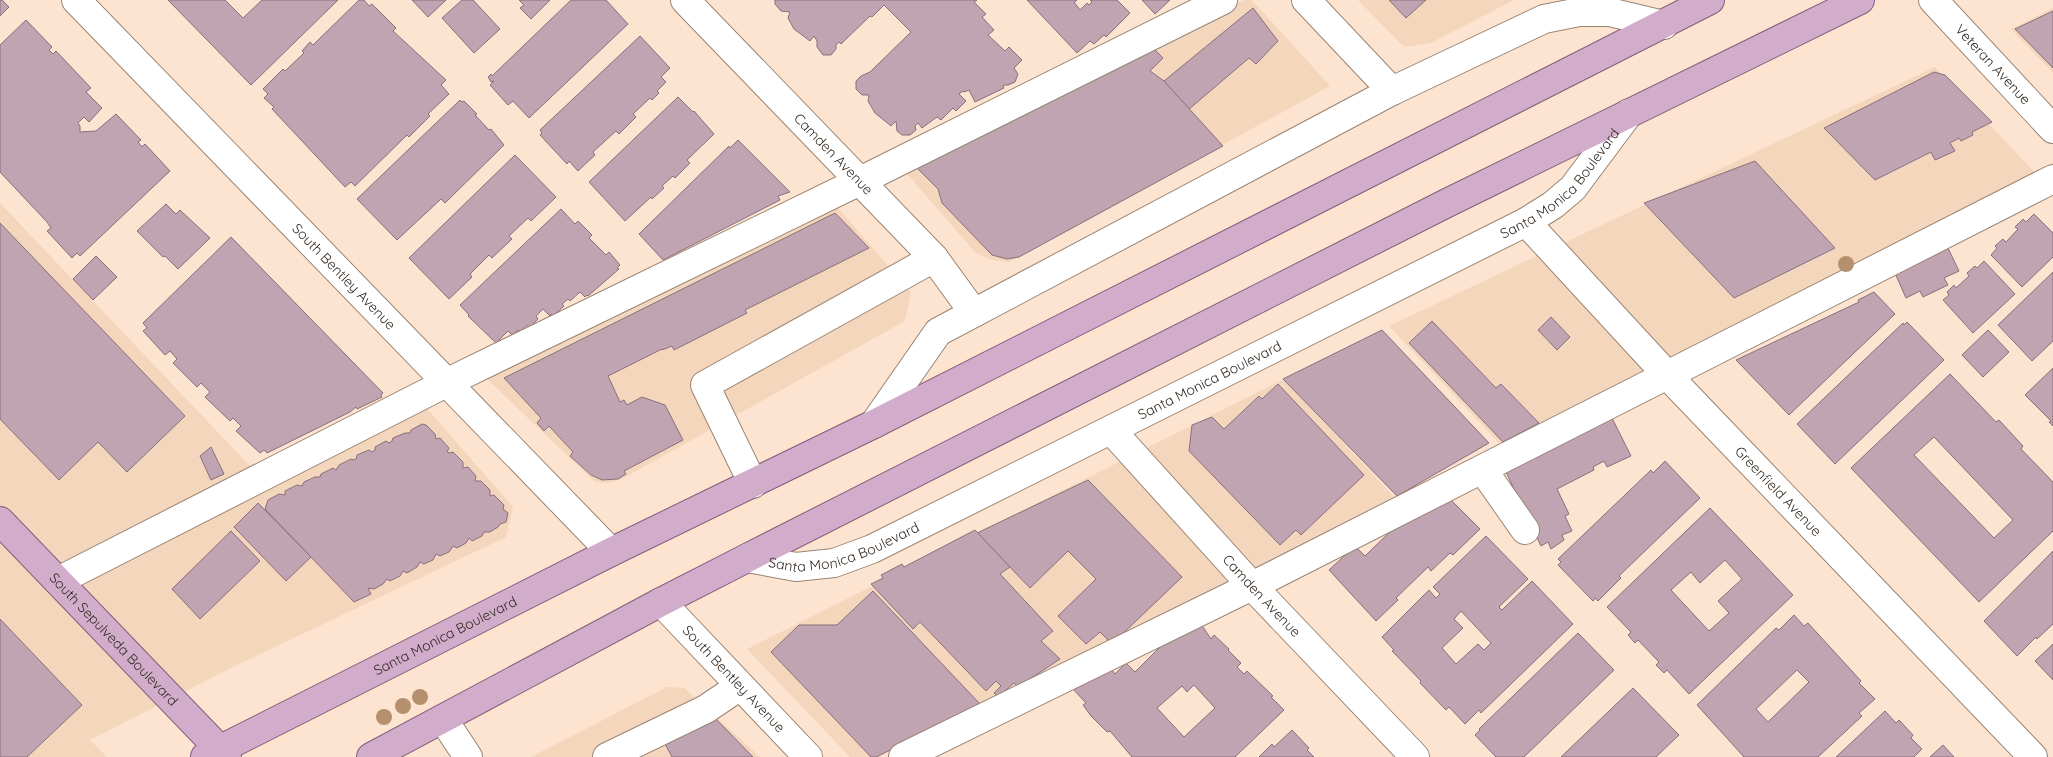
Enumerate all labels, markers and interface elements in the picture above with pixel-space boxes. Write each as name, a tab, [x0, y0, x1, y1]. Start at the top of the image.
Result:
street label: Veteran Avenue	[1951, 21, 2035, 108]
street label: Camden Avenue	[790, 109, 877, 199]
street label: Santa Monica Boulevard	[1497, 125, 1623, 242]
street label: South Bentley Avenue	[288, 219, 400, 334]
street label: Santa Monica Boulevard	[1135, 337, 1284, 424]
street label: Greenfield Avenue	[1731, 442, 1826, 540]
street label: Santa Monica Boulevard	[767, 518, 922, 576]
street label: Camden Avenue	[1219, 551, 1305, 641]
street label: South Sepulveda Boulevard	[46, 569, 182, 710]
street label: Santa Monica Boulevard	[370, 592, 520, 679]
street label: South Bentley Avenue	[679, 621, 789, 736]

